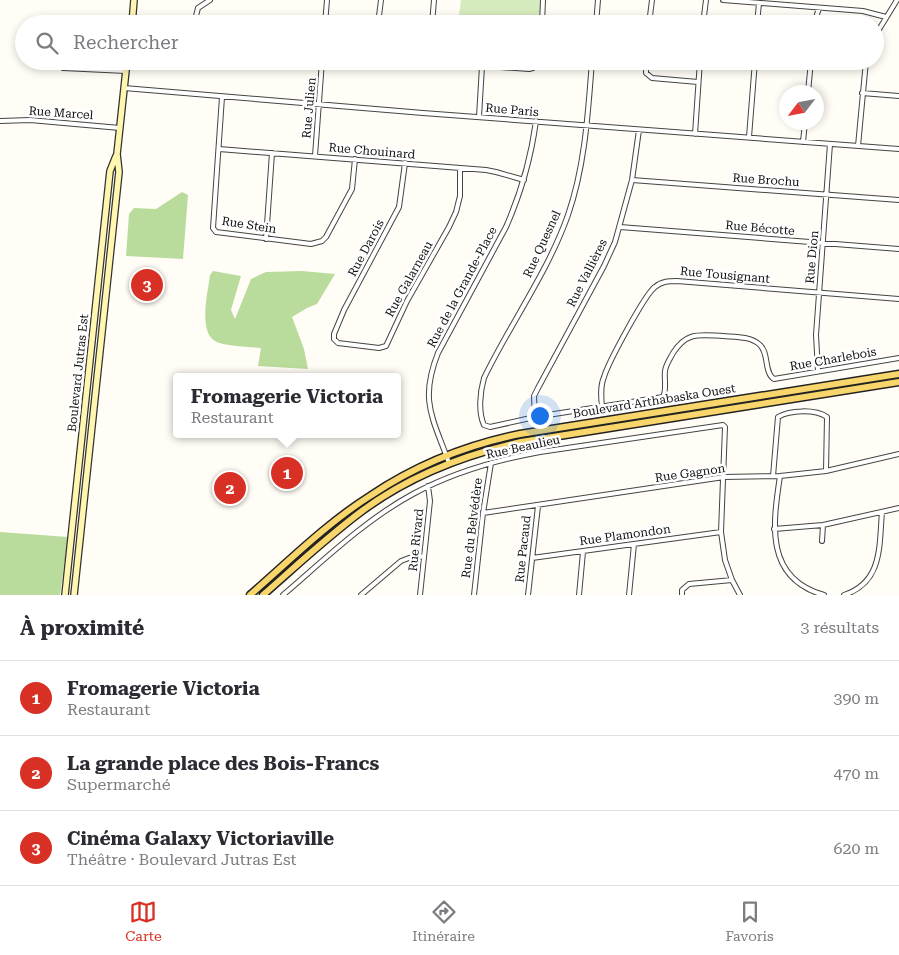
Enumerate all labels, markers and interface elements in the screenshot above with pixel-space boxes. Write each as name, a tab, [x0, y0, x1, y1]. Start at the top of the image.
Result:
search box	[15, 15, 884, 70]
icon: search	[33, 29, 61, 57]
text: Rechercher	[73, 31, 179, 54]
street label: Rue Julien	[299, 77, 319, 139]
north arrow	[779, 85, 824, 130]
street label: Rue Paris	[485, 101, 540, 119]
street label: Rue Marcel	[28, 104, 94, 122]
street label: Rue Chouinard	[328, 140, 416, 162]
street label: Rue Brochu	[732, 171, 801, 189]
street label: Rue Quesnel	[520, 208, 564, 280]
street label: Rue Stein	[221, 214, 278, 236]
street label: Rue Darois	[345, 217, 387, 279]
street label: Rue Bécotte	[725, 218, 796, 238]
street label: Rue de la Grande-Place	[424, 224, 500, 350]
street label: Rue Dion	[803, 230, 821, 284]
street label: Rue Vallières	[564, 236, 610, 309]
street label: Rue Galarneau	[382, 238, 436, 319]
street label: Rue Tousignant	[679, 264, 771, 286]
pin: 3	[131, 266, 163, 304]
street label: Boulevard Jutras Est	[65, 313, 91, 433]
street label: Rue Charlebois	[789, 344, 878, 374]
popup	[173, 373, 401, 438]
street label: Boulevard Arthabaska Ouest	[572, 381, 737, 421]
text: Fromagerie Victoria	[191, 385, 383, 408]
your location	[527, 403, 553, 429]
text: Restaurant	[191, 408, 274, 427]
street label: Rue Beaulieu	[485, 432, 562, 462]
pin: 1	[271, 454, 303, 492]
street label: Rue Gagnon	[654, 461, 726, 485]
pin: 2	[214, 469, 246, 507]
street label: Rue du Belvédère	[459, 477, 485, 579]
street label: Rue Rivard	[406, 508, 426, 572]
street label: Rue Pacaud	[513, 514, 534, 583]
street label: Rue Plamondon	[579, 522, 672, 548]
text: À proximité	[20, 616, 144, 640]
text: 3 résultats	[800, 618, 879, 637]
text: Fromagerie Victoria	[67, 677, 260, 700]
text: 1	[32, 689, 40, 708]
text: 390 m	[833, 689, 879, 708]
text: Restaurant	[67, 700, 150, 719]
text: La grande place des Bois-Francs	[67, 752, 379, 775]
text: 2	[32, 764, 40, 783]
text: 470 m	[833, 764, 879, 783]
text: Supermarché	[67, 775, 171, 794]
text: Cinéma Galaxy Victoriaville	[67, 827, 334, 850]
text: 3	[32, 839, 40, 858]
text: 620 m	[833, 839, 879, 858]
text: Théâtre · Boulevard Jutras Est	[67, 850, 297, 869]
tab: Carte	[125, 898, 162, 944]
tab: Itinéraire	[412, 898, 475, 944]
tab: Favoris	[725, 898, 774, 944]

